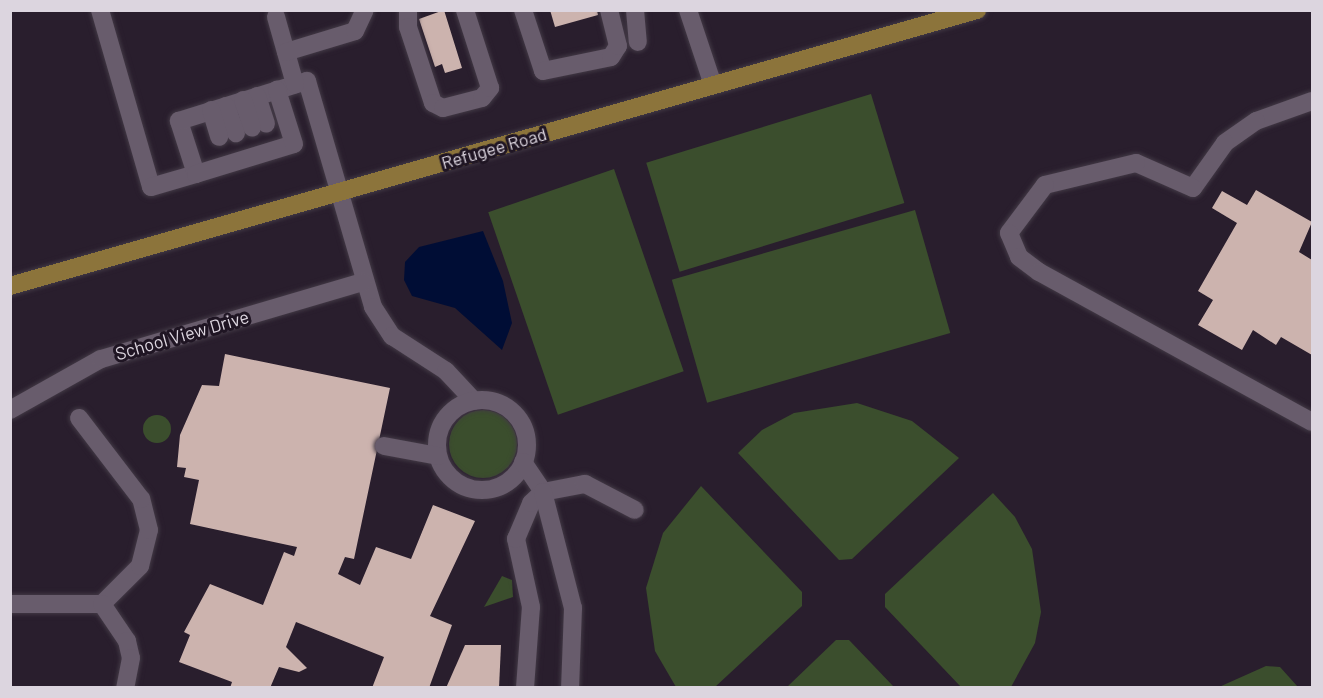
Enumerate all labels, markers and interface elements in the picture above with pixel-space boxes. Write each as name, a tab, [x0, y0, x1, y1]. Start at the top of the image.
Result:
street label: Refugee Road	[439, 123, 549, 173]
street label: School View Drive	[113, 306, 251, 364]

